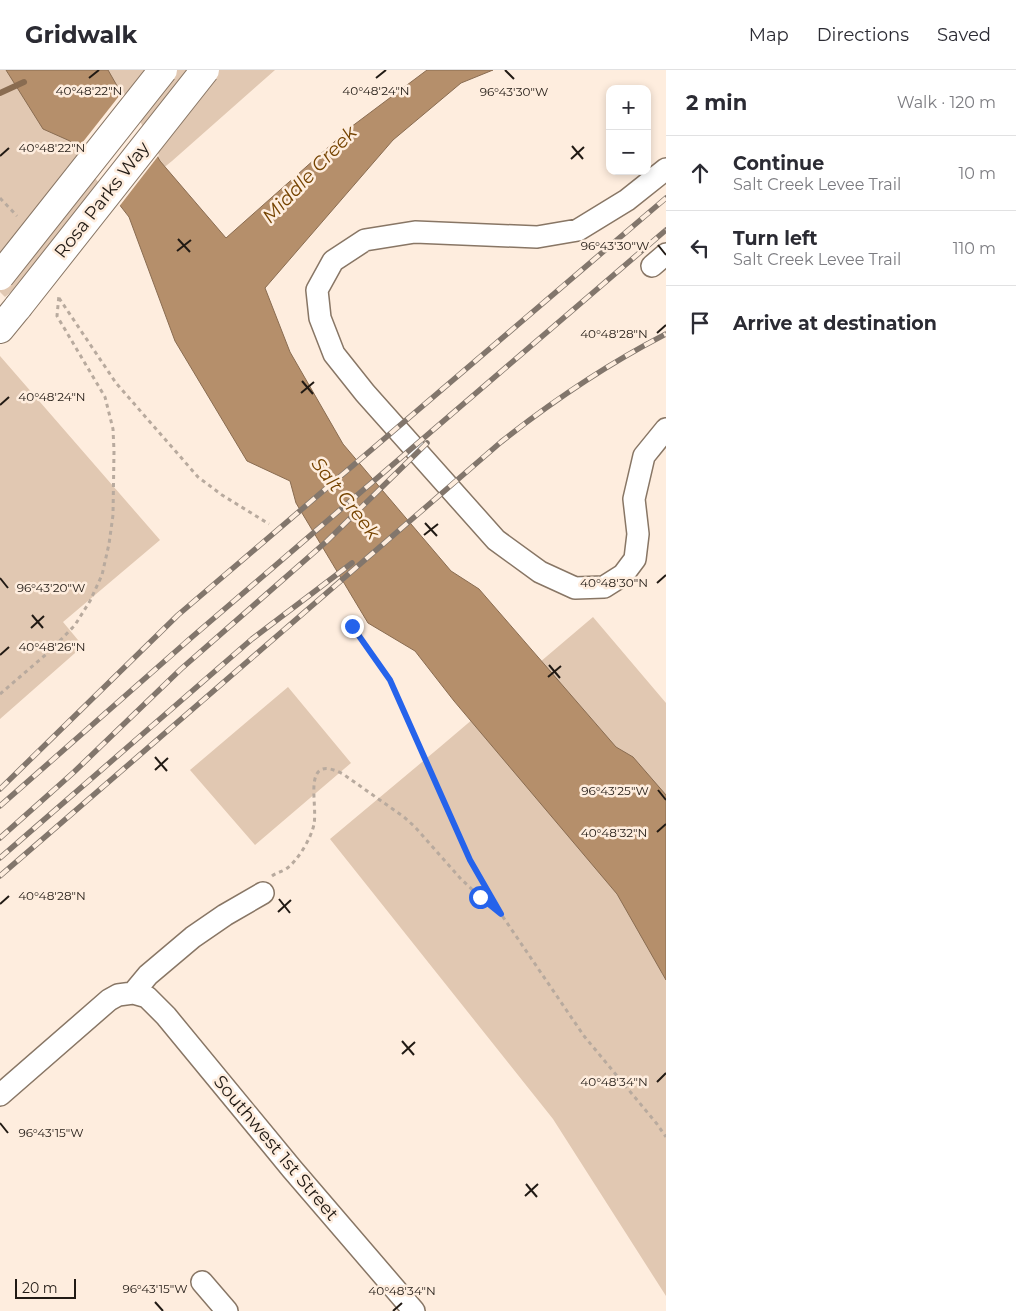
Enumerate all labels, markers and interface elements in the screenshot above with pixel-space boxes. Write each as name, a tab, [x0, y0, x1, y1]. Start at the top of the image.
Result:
text: Gridwalk	[25, 20, 137, 49]
text: Map	[749, 24, 789, 46]
text: Directions	[817, 24, 909, 46]
text: Saved	[937, 24, 991, 46]
text: 40°48'22"N	[56, 83, 122, 98]
text: 40°48'24"N	[342, 83, 410, 98]
text: 96°43'30"W	[480, 84, 548, 99]
map controls	[606, 85, 651, 175]
button: +	[606, 85, 651, 130]
text: 2 min	[686, 90, 747, 115]
text: Walk · 120 m	[897, 93, 996, 112]
water label: Middle Creek	[257, 121, 362, 228]
button: −	[606, 130, 651, 175]
street label: Rosa Parks Way	[50, 137, 154, 263]
text: 40°48'22"N	[19, 140, 85, 155]
text: Continue	[733, 152, 824, 175]
icon: ahead	[686, 159, 714, 187]
text: 10 m	[958, 164, 996, 183]
text: Salt Creek Levee Trail	[733, 175, 901, 194]
text: Turn left	[733, 227, 818, 250]
icon: left	[686, 234, 714, 262]
text: 96°43'30"W	[581, 238, 649, 253]
text: 110 m	[953, 239, 996, 258]
text: Salt Creek Levee Trail	[733, 250, 901, 269]
icon: arrive	[686, 309, 714, 337]
text: Arrive at destination	[733, 312, 937, 335]
text: 40°48'28"N	[580, 326, 648, 341]
text: 40°48'24"N	[18, 389, 86, 404]
water label: Salt Creek	[306, 453, 385, 544]
text: 40°48'30"N	[580, 575, 648, 590]
text: 96°43'20"W	[17, 580, 85, 595]
route end	[341, 615, 364, 638]
text: 40°48'26"N	[18, 639, 86, 654]
text: 96°43'25"W	[581, 783, 649, 798]
text: 40°48'32"N	[581, 825, 647, 840]
route start	[469, 886, 492, 909]
text: 40°48'28"N	[18, 888, 86, 903]
street label: Southwest 1st Street	[209, 1071, 343, 1225]
text: 40°48'34"N	[580, 1074, 648, 1089]
text: 96°43'15"W	[18, 1125, 84, 1140]
scale bar	[15, 1276, 76, 1299]
text: 20 m	[22, 1279, 58, 1297]
text: 96°43'15"W	[122, 1281, 188, 1296]
text: 40°48'34"N	[368, 1283, 436, 1298]

